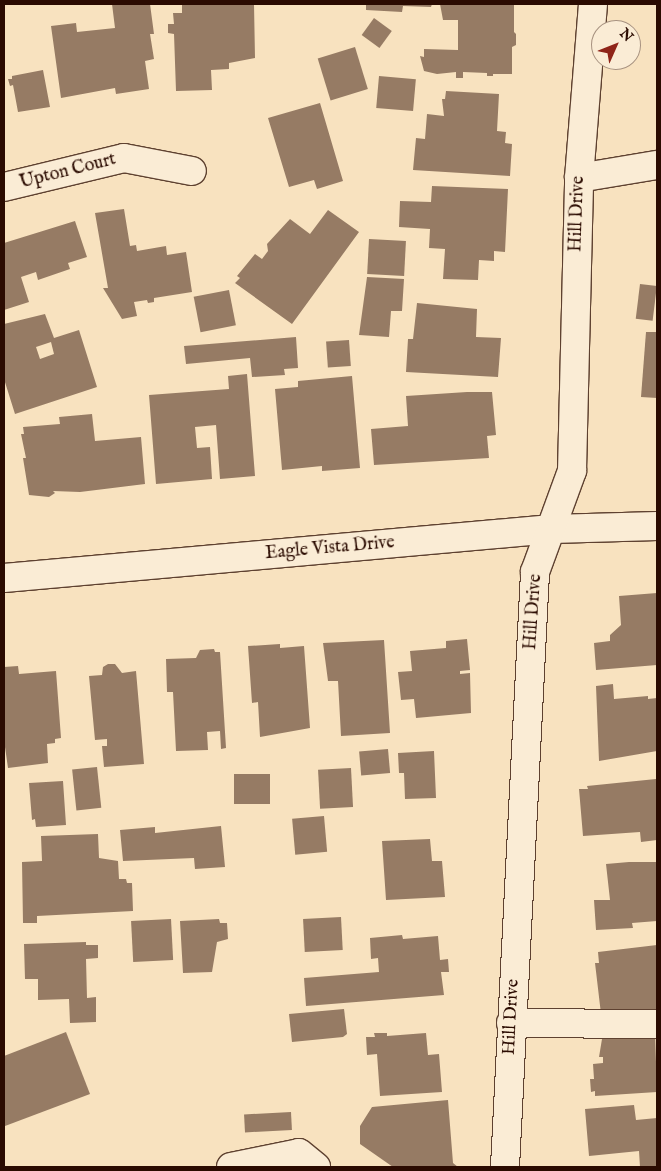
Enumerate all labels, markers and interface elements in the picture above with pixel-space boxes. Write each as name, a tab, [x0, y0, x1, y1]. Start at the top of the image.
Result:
north arrow	[591, 20, 641, 70]
text: N	[615, 25, 637, 46]
street label: Upton Court	[18, 150, 118, 194]
street label: Hill Drive	[566, 176, 590, 252]
street label: Eagle Vista Drive	[264, 533, 396, 565]
street label: Hill Drive	[521, 573, 547, 651]
street label: Hill Drive	[499, 978, 525, 1056]

